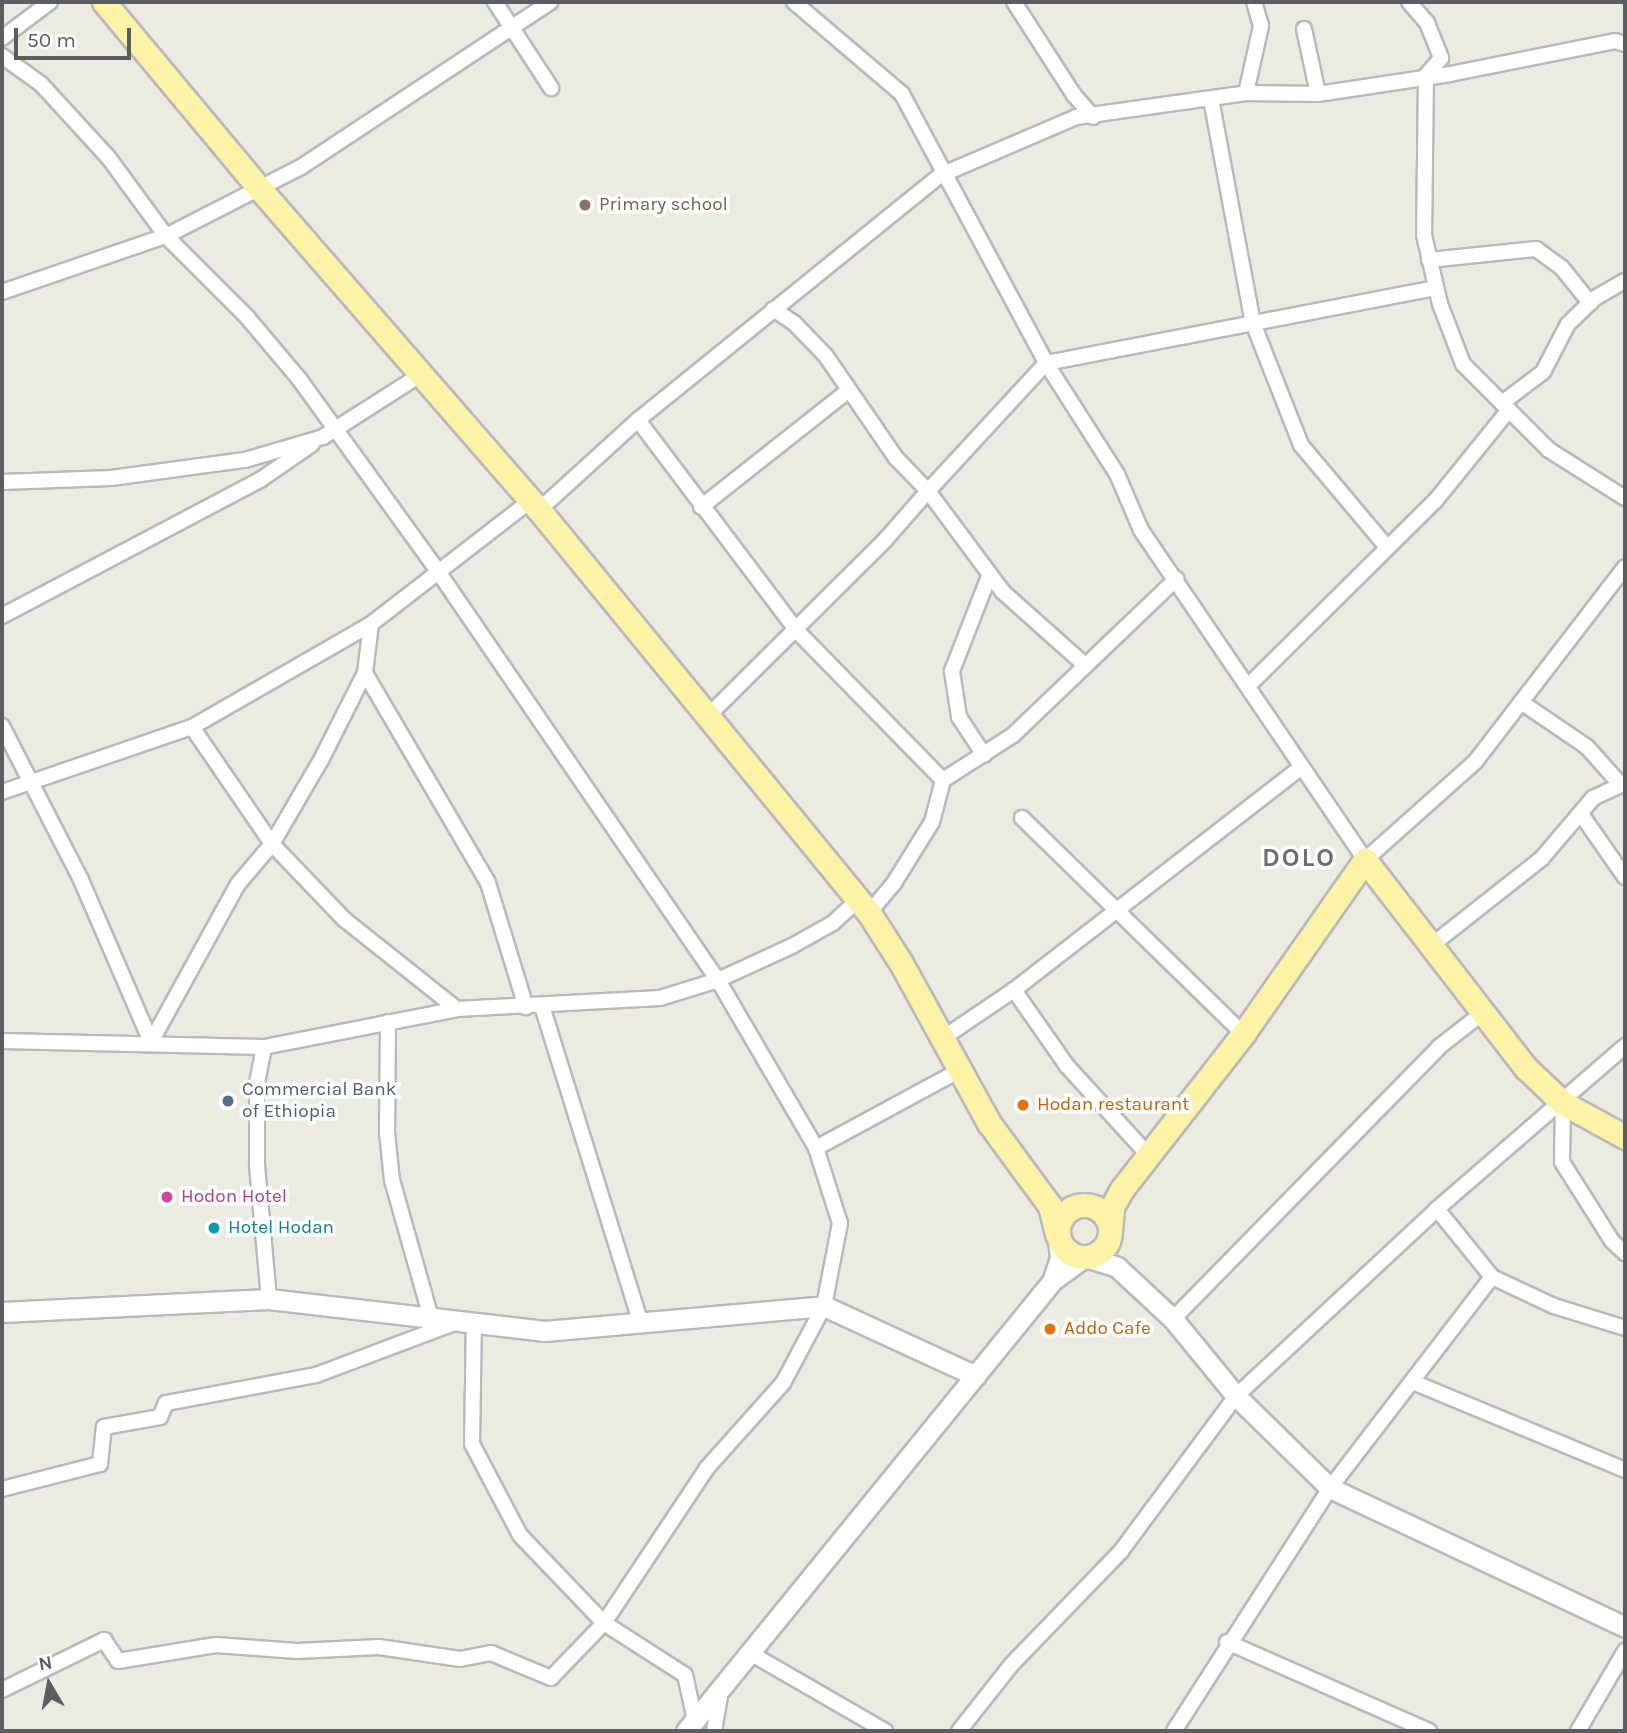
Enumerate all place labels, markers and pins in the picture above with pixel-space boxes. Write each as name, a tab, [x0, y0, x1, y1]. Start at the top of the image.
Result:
place label: Primary school	[599, 194, 728, 216]
marker: Primary school	[577, 197, 593, 213]
place label: Commercial Bank of Ethiopia	[242, 1079, 396, 1123]
marker: Commercial Bank of Ethiopia	[220, 1093, 236, 1109]
place label: Hodan restaurant	[1037, 1094, 1189, 1116]
marker: Hodan restaurant	[1015, 1097, 1031, 1113]
place label: Hodon Hotel	[181, 1186, 287, 1208]
marker: Hodon Hotel	[159, 1189, 175, 1205]
place label: Hotel Hodan	[228, 1217, 334, 1239]
marker: Hotel Hodan	[206, 1220, 222, 1236]
place label: Addo Cafe	[1064, 1318, 1151, 1340]
marker: Addo Cafe	[1042, 1321, 1058, 1337]

